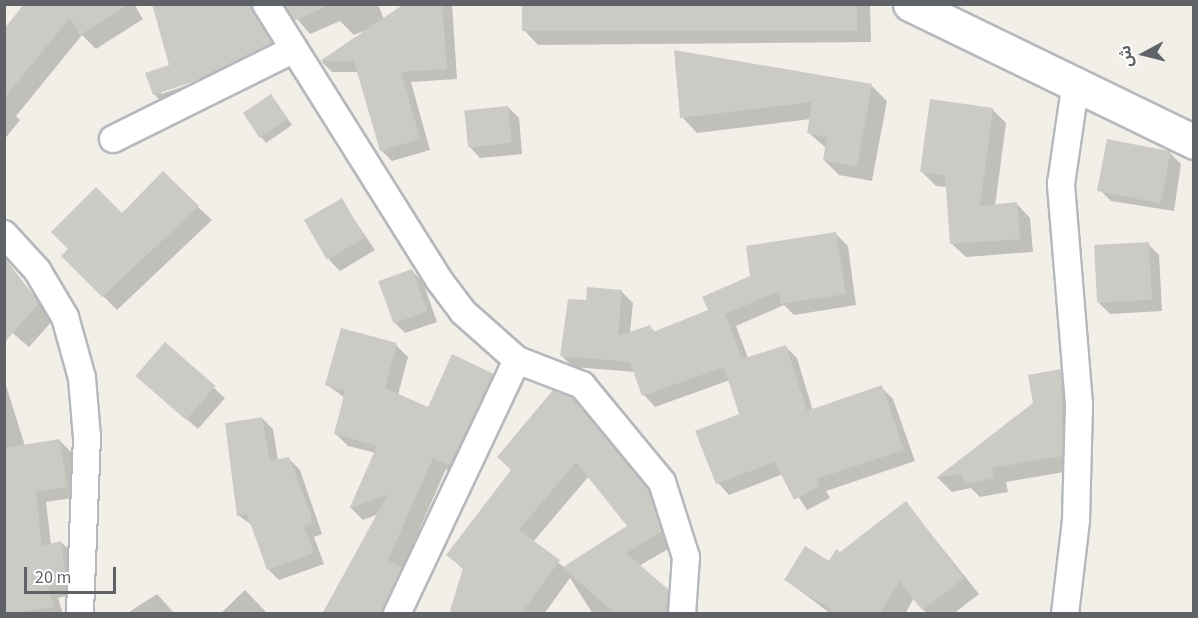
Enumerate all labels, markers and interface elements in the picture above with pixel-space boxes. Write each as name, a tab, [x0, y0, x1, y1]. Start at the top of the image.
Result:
north arrow	[1114, 24, 1174, 84]
text: ش	[1114, 44, 1138, 68]
scale bar	[27, 555, 118, 593]
text: 20 m	[35, 565, 71, 590]

